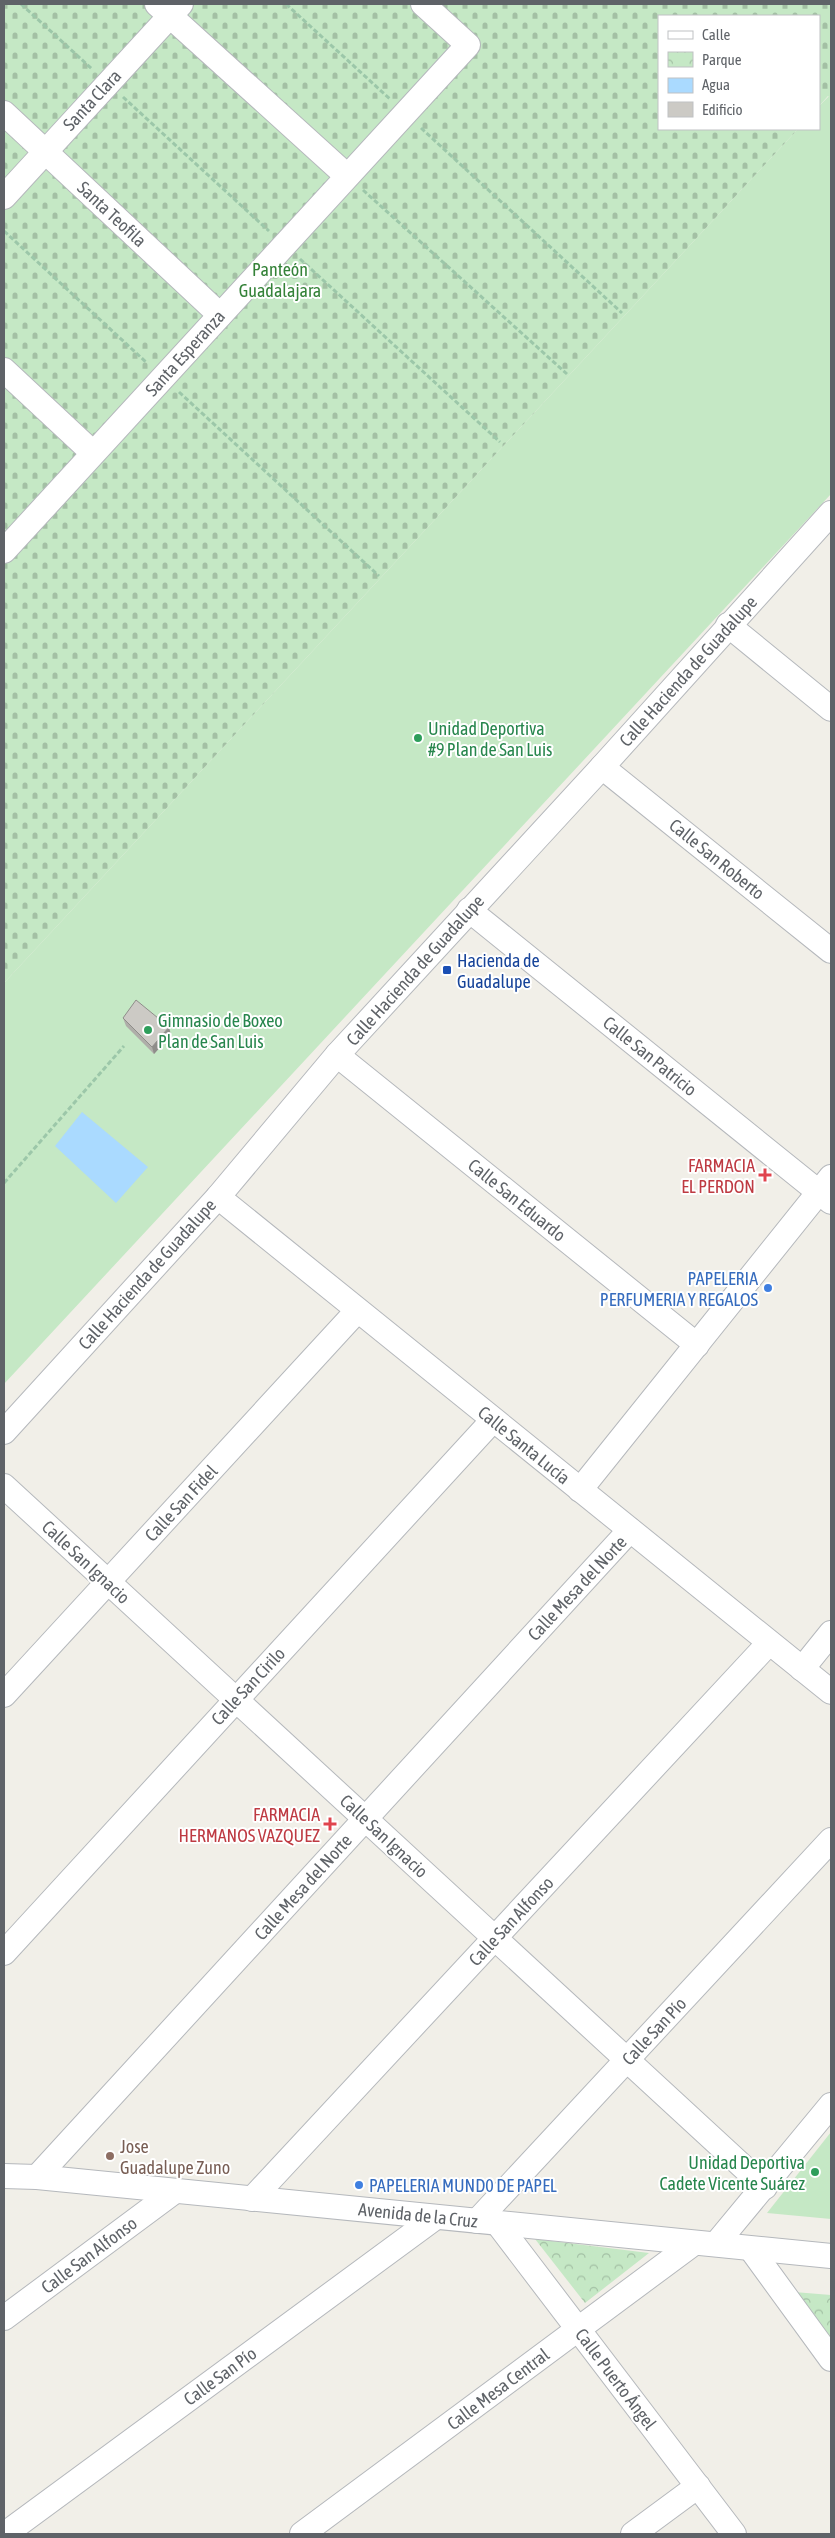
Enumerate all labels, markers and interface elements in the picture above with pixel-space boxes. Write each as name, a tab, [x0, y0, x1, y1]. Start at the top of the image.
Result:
legend	[658, 15, 820, 130]
text: Calle	[702, 26, 731, 43]
text: Parque	[702, 51, 742, 68]
street label: Santa Clara	[59, 65, 125, 135]
text: Agua	[702, 76, 730, 93]
text: Edificio	[702, 101, 743, 118]
street label: Santa Teofila	[73, 177, 151, 251]
park label: Panteón Guadalajara	[239, 259, 321, 301]
street label: Santa Esperanza	[141, 306, 229, 400]
street label: Calle Hacienda de Guadalupe	[615, 591, 761, 751]
place label: Unidad Deportiva #9 Plan de San Luis	[428, 718, 552, 760]
marker: Unidad Deportiva #9 Plan de San Luis	[412, 732, 424, 744]
street label: Calle San Roberto	[665, 814, 769, 904]
street label: Calle Hacienda de Guadalupe	[342, 890, 488, 1050]
place label: Hacienda de Guadalupe	[457, 950, 540, 992]
marker: Hacienda de Guadalupe	[441, 964, 453, 976]
place label: Gimnasio de Boxeo Plan de San Luis	[158, 1010, 283, 1052]
street label: Calle San Patricio	[599, 1012, 701, 1100]
marker: Gimnasio de Boxeo Plan de San Luis	[142, 1024, 154, 1036]
street label: Calle San Eduardo	[464, 1154, 570, 1246]
place label: FARMACIA EL PERDON	[681, 1155, 755, 1197]
marker: FARMACIA EL PERDON	[759, 1169, 771, 1181]
street label: Calle Hacienda de Guadalupe	[74, 1194, 220, 1354]
place label: PAPELERIA PERFUMERIA Y REGALOS	[600, 1268, 758, 1310]
marker: PAPELERIA PERFUMERIA Y REGALOS	[762, 1282, 774, 1294]
street label: Calle Santa Lucía	[474, 1402, 574, 1488]
street label: Calle San Fidel	[140, 1460, 222, 1545]
street label: Calle San Ignacio	[38, 1516, 134, 1608]
street label: Calle Mesa del Norte	[523, 1531, 631, 1645]
street label: Calle San Cirilo	[207, 1643, 289, 1729]
street label: Calle San Ignacio	[336, 1790, 432, 1882]
place label: FARMACIA HERMANOS VAZQUEZ	[179, 1804, 320, 1846]
marker: FARMACIA HERMANOS VAZQUEZ	[324, 1818, 336, 1830]
street label: Calle Mesa del Norte	[250, 1830, 356, 1944]
street label: Calle San Alfonso	[464, 1872, 558, 1970]
street label: Calle San Pío	[617, 1993, 691, 2069]
place label: Jose Guadalupe Zuno	[120, 2136, 230, 2178]
marker: Jose Guadalupe Zuno	[104, 2150, 116, 2162]
place label: Unidad Deportiva Cadete Vicente Suárez	[659, 2152, 806, 2194]
marker: Unidad Deportiva Cadete Vicente Suárez	[809, 2166, 821, 2178]
place label: PAPELERIA MUND0 DE PAPEL	[369, 2175, 557, 2196]
marker: PAPELERIA MUND0 DE PAPEL	[353, 2179, 365, 2191]
street label: Avenida de la Cruz	[357, 2198, 479, 2232]
street label: Calle San Alfonso	[37, 2212, 141, 2298]
street label: Calle Puerto Ángel	[571, 2324, 661, 2434]
street label: Calle San Pío	[180, 2343, 260, 2409]
street label: Calle Mesa Central	[443, 2344, 553, 2434]

